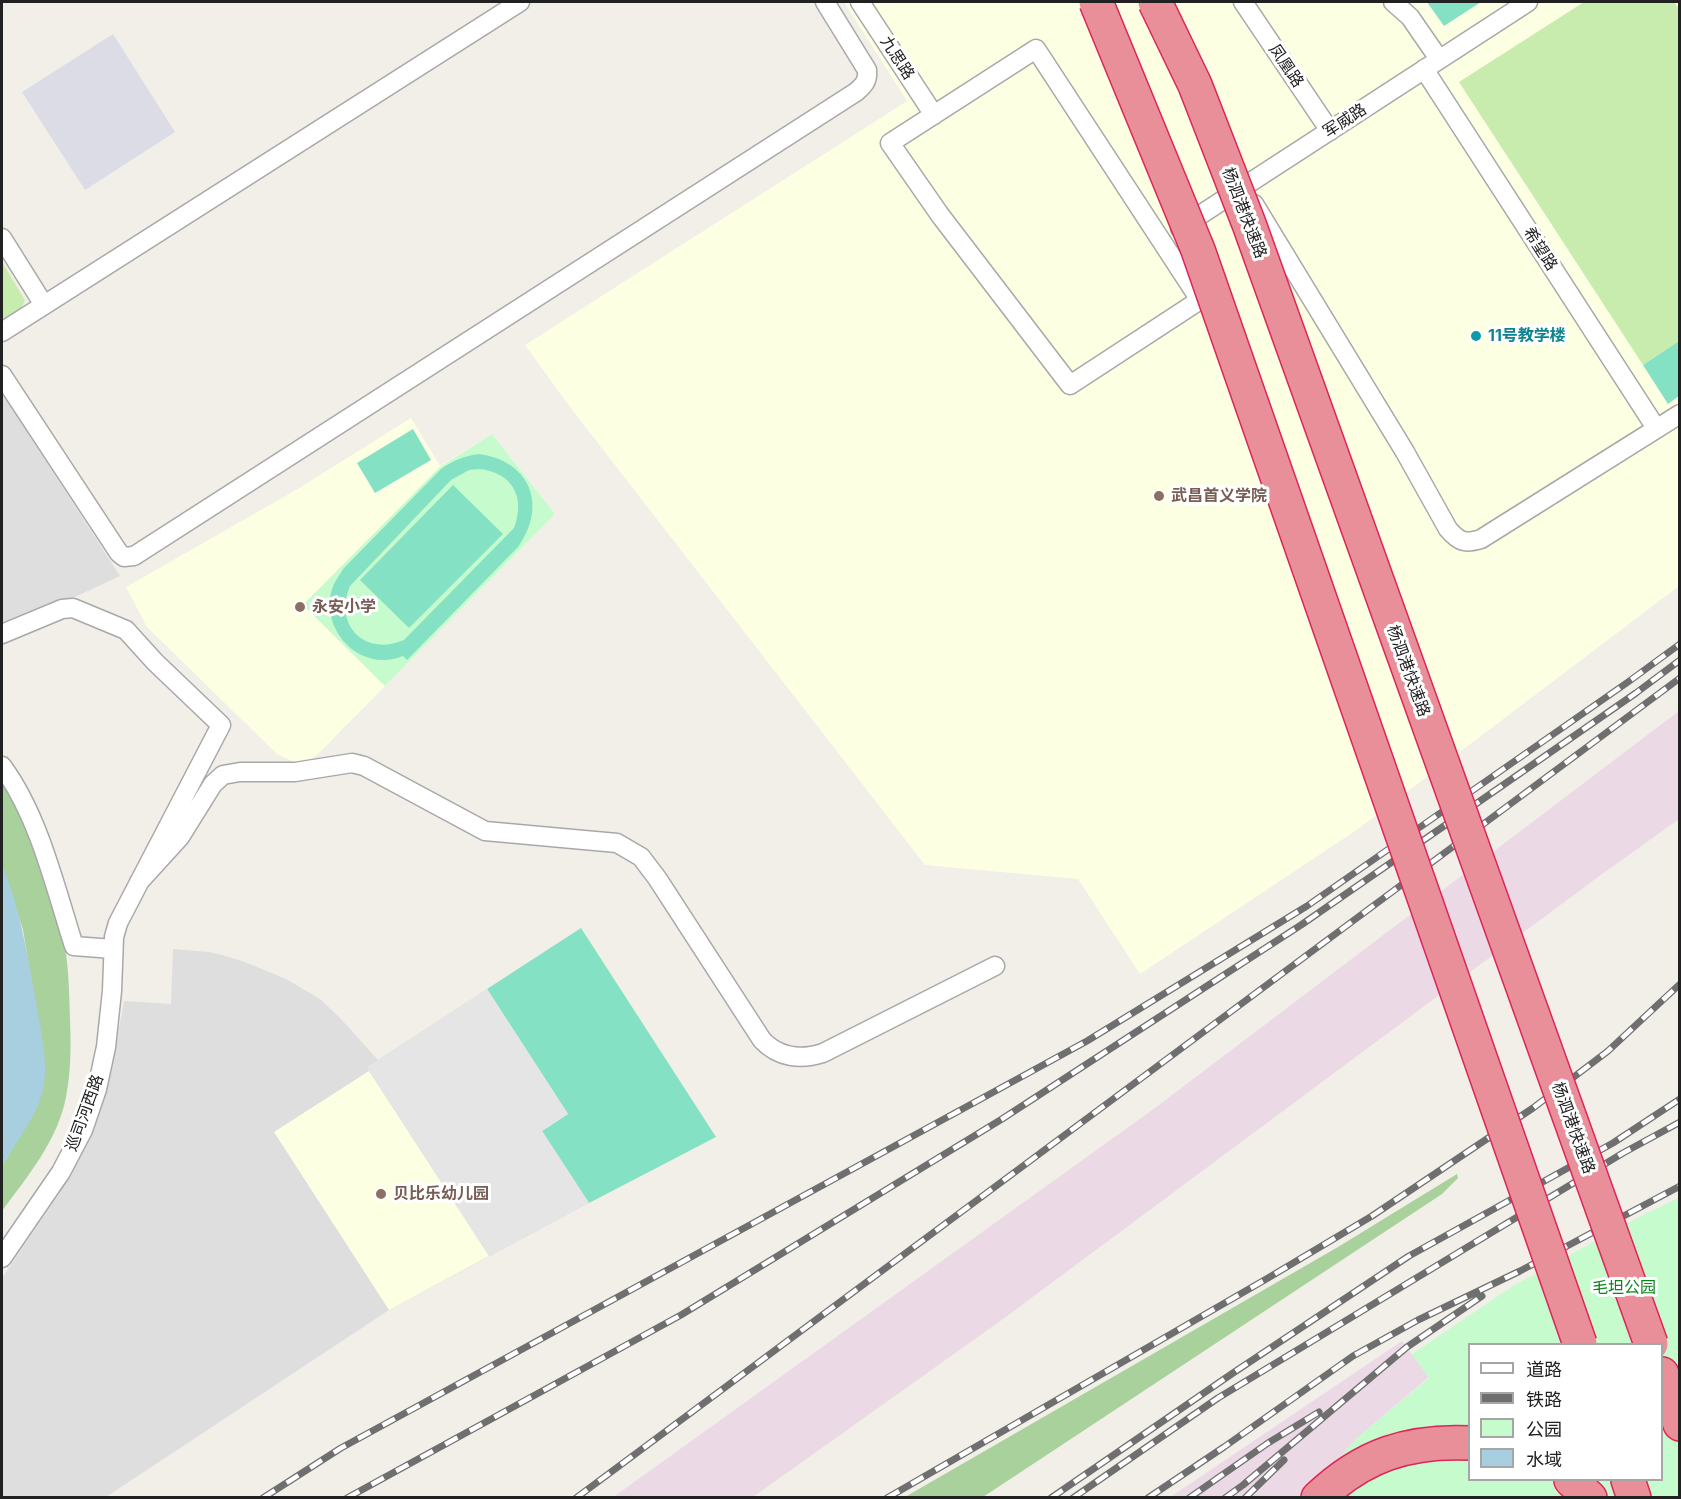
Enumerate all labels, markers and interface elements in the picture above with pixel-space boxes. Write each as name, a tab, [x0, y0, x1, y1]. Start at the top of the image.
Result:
street label: 九思路	[876, 33, 918, 83]
street label: 凤凰路	[1265, 41, 1307, 91]
street label: 军威路	[1320, 100, 1370, 142]
street label: 杨泗港快速路	[1218, 165, 1270, 261]
street label: 希望路	[1519, 224, 1561, 274]
place label: 11号教学楼	[1488, 326, 1566, 346]
marker: 11号教学楼	[1469, 329, 1483, 343]
place label: 武昌首义学院	[1171, 486, 1267, 506]
marker: 武昌首义学院	[1152, 489, 1166, 503]
place label: 永安小学	[312, 597, 376, 617]
marker: 永安小学	[293, 600, 307, 614]
street label: 杨泗港快速路	[1383, 623, 1433, 719]
street label: 巡司河西路	[62, 1072, 108, 1154]
street label: 杨泗港快速路	[1548, 1080, 1598, 1176]
place label: 贝比乐幼儿园	[393, 1184, 489, 1204]
marker: 贝比乐幼儿园	[374, 1187, 388, 1201]
park label: 毛坦公园	[1592, 1278, 1656, 1298]
legend	[1468, 1343, 1663, 1481]
text: 道路	[1526, 1359, 1562, 1380]
text: 铁路	[1526, 1389, 1562, 1410]
text: 公园	[1526, 1419, 1562, 1440]
text: 水域	[1526, 1449, 1562, 1470]

